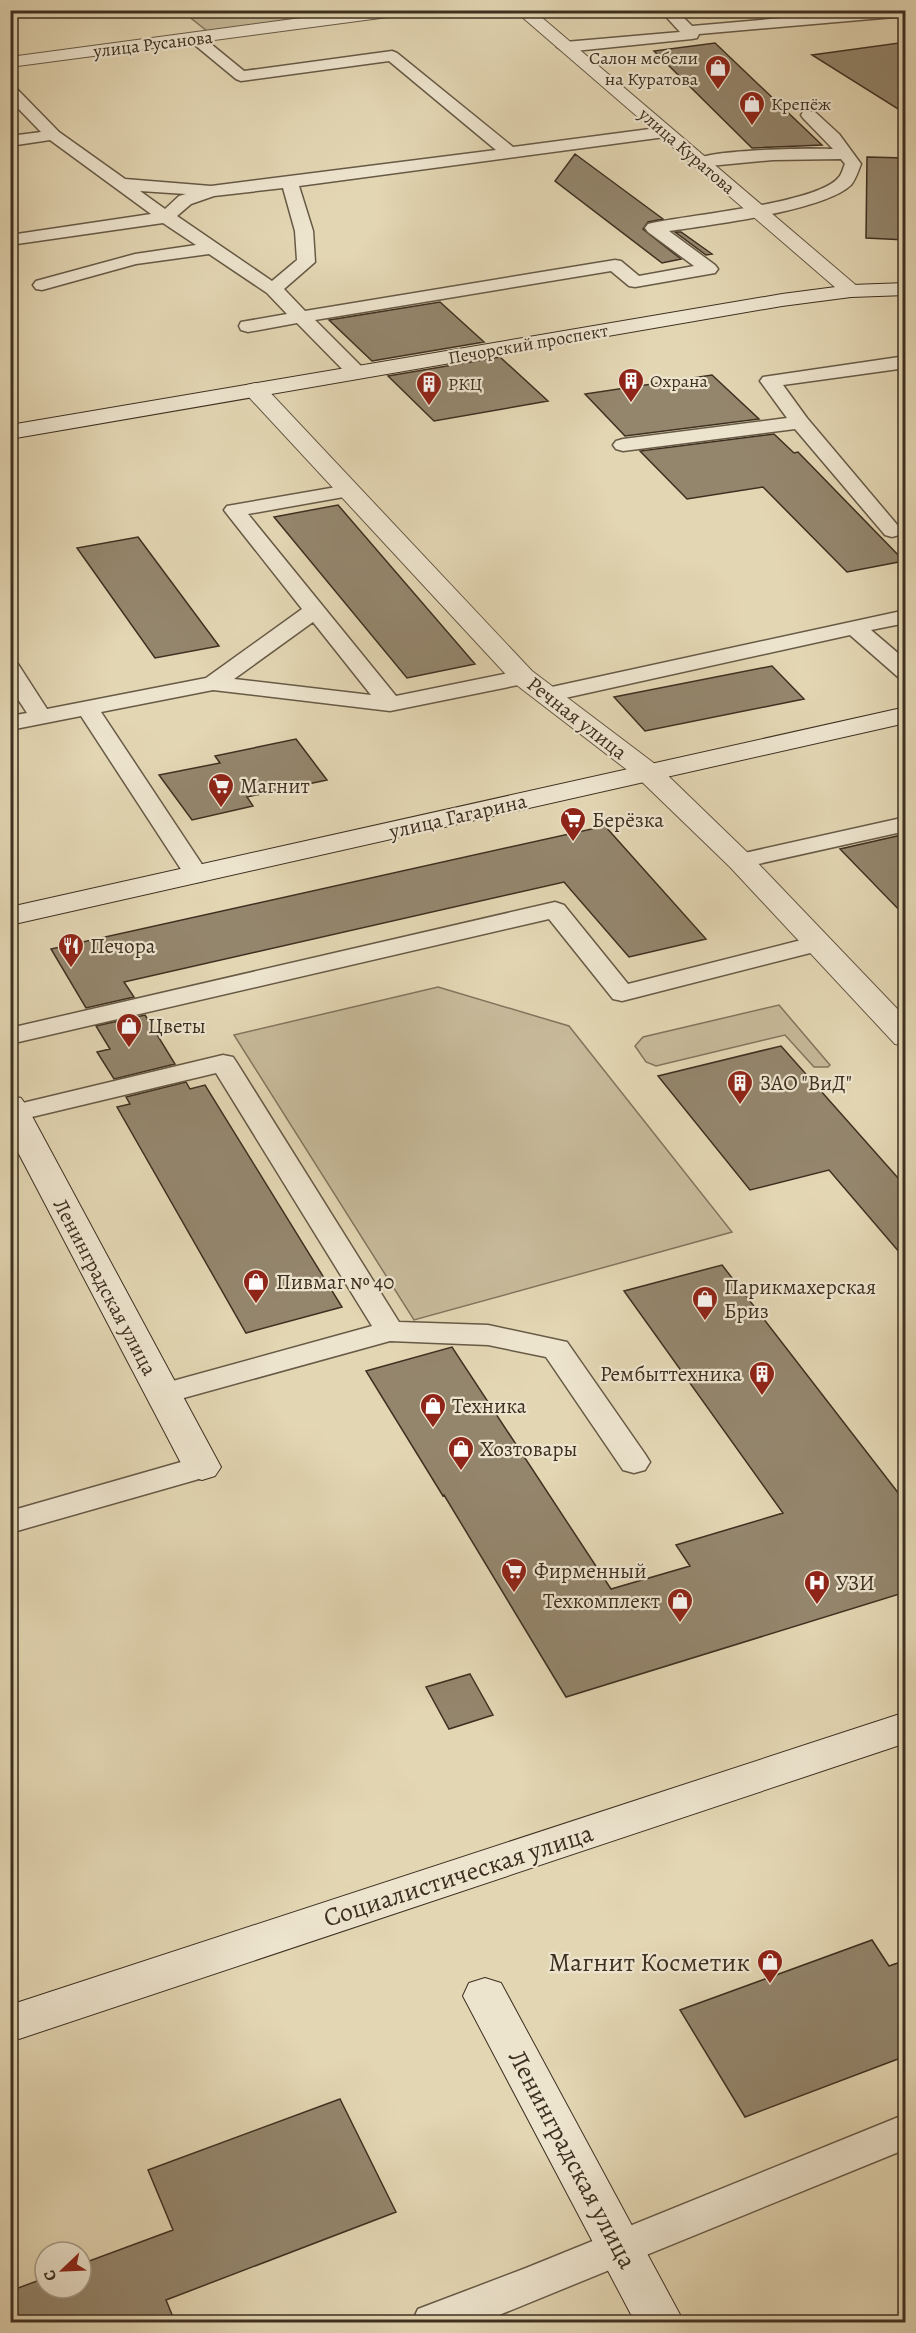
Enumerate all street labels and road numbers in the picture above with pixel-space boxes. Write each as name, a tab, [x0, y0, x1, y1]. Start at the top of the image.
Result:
street label: улица Русанова	[91, 25, 215, 63]
street label: улица Куратова	[633, 102, 741, 200]
street label: Печорский проспект	[446, 318, 610, 370]
street label: Речная улица	[521, 670, 633, 766]
street label: улица Гагарина	[386, 787, 530, 846]
street label: Ленинградская улица	[47, 1194, 164, 1381]
street label: Социалистическая улица	[319, 1815, 597, 1936]
street label: Ленинградская улица	[500, 2044, 645, 2275]

